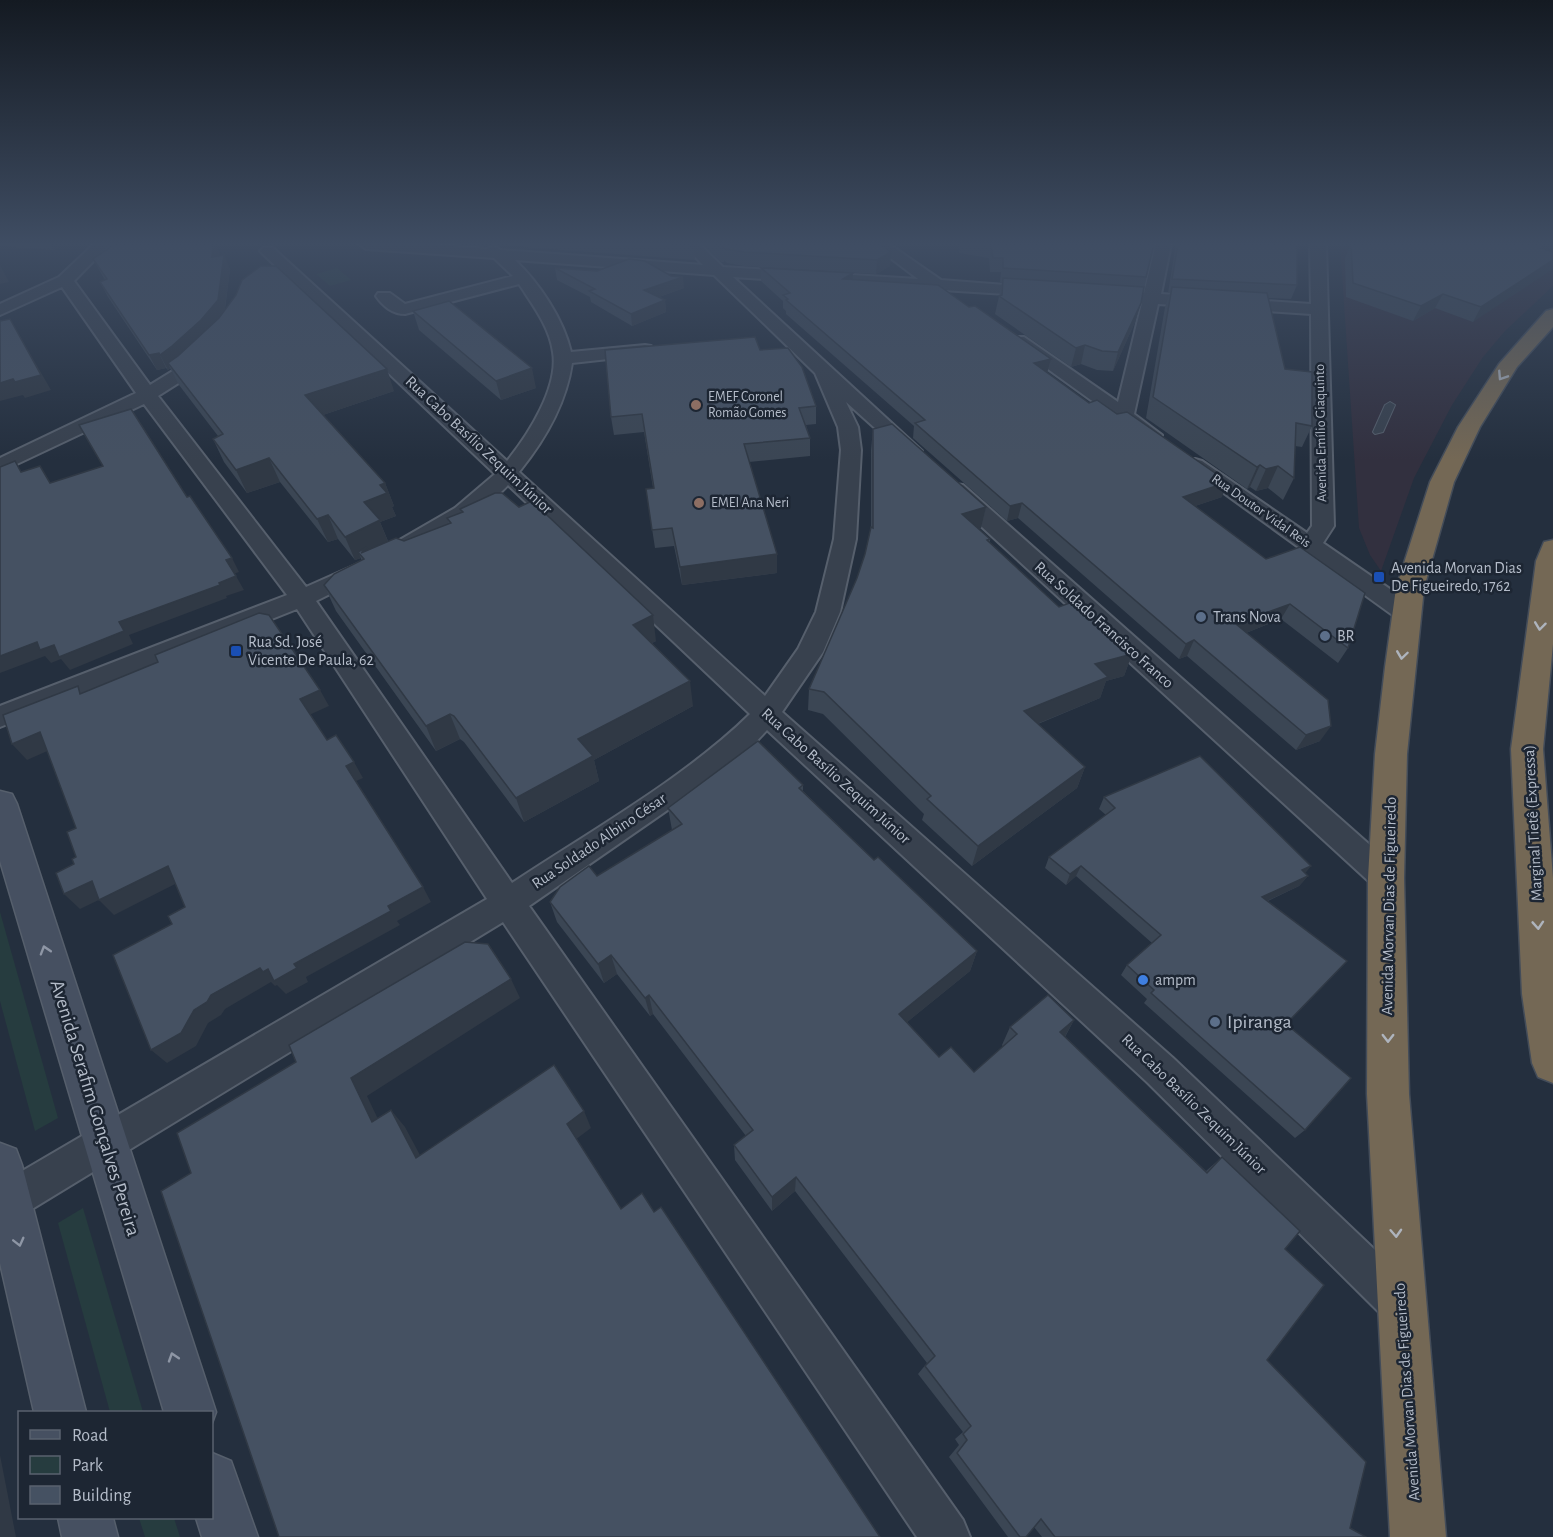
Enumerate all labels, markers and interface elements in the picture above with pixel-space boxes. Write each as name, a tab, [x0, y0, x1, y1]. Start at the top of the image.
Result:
street label: Avenida Emílio Giaquinto	[1313, 364, 1329, 502]
one-way arrow	[1498, 369, 1509, 380]
street label: Rua Cabo Basílio Zequim Júnior	[403, 373, 556, 518]
place label: EMEF Coronel Romão Gomes	[708, 390, 787, 420]
marker: EMEF Coronel Romão Gomes	[689, 398, 703, 412]
street label: Rua Doutor Vidal Reis	[1209, 472, 1313, 550]
marker: EMEI Ana Neri	[692, 496, 706, 510]
place label: EMEI Ana Neri	[711, 496, 789, 510]
street label: Rua Soldado Francisco Franco	[1032, 559, 1177, 691]
place label: Avenida Morvan Dias De Figueiredo, 1762	[1391, 560, 1522, 594]
marker: Avenida Morvan Dias De Figueiredo, 1762	[1372, 570, 1386, 584]
place label: Trans Nova	[1213, 609, 1281, 625]
marker: Trans Nova	[1194, 610, 1208, 624]
one-way arrow	[1534, 622, 1547, 631]
place label: BR	[1337, 628, 1355, 644]
marker: BR	[1318, 629, 1332, 643]
place label: Rua Sd. José Vicente De Paula, 62	[248, 634, 374, 668]
marker: Rua Sd. José Vicente De Paula, 62	[229, 644, 243, 658]
one-way arrow	[1396, 650, 1408, 659]
street label: Rua Cabo Basílio Zequim Júnior	[759, 705, 914, 847]
street label: Marginal Tietê (Expressa)	[1521, 744, 1545, 902]
street label: Rua Soldado Albino César	[529, 790, 670, 892]
street label: Avenida Morvan Dias de Figueiredo	[1379, 797, 1399, 1015]
one-way arrow	[1531, 921, 1544, 930]
one-way arrow	[40, 945, 52, 956]
place label: ampm	[1155, 972, 1196, 988]
marker: ampm	[1136, 973, 1150, 987]
street label: Avenida Serafim Gonçalves Pereira	[46, 978, 144, 1238]
place label: Ipiranga	[1227, 1012, 1292, 1032]
marker: Ipiranga	[1208, 1015, 1222, 1029]
street label: Rua Cabo Basílio Zequim Júnior	[1119, 1031, 1270, 1178]
one-way arrow	[1382, 1033, 1394, 1042]
one-way arrow	[1390, 1228, 1403, 1237]
one-way arrow	[11, 1237, 24, 1247]
street label: Avenida Morvan Dias de Figueiredo	[1391, 1282, 1423, 1502]
one-way arrow	[167, 1352, 180, 1363]
legend	[18, 1411, 213, 1519]
text: Road	[72, 1427, 108, 1445]
text: Park	[72, 1457, 104, 1475]
text: Building	[72, 1487, 132, 1505]

